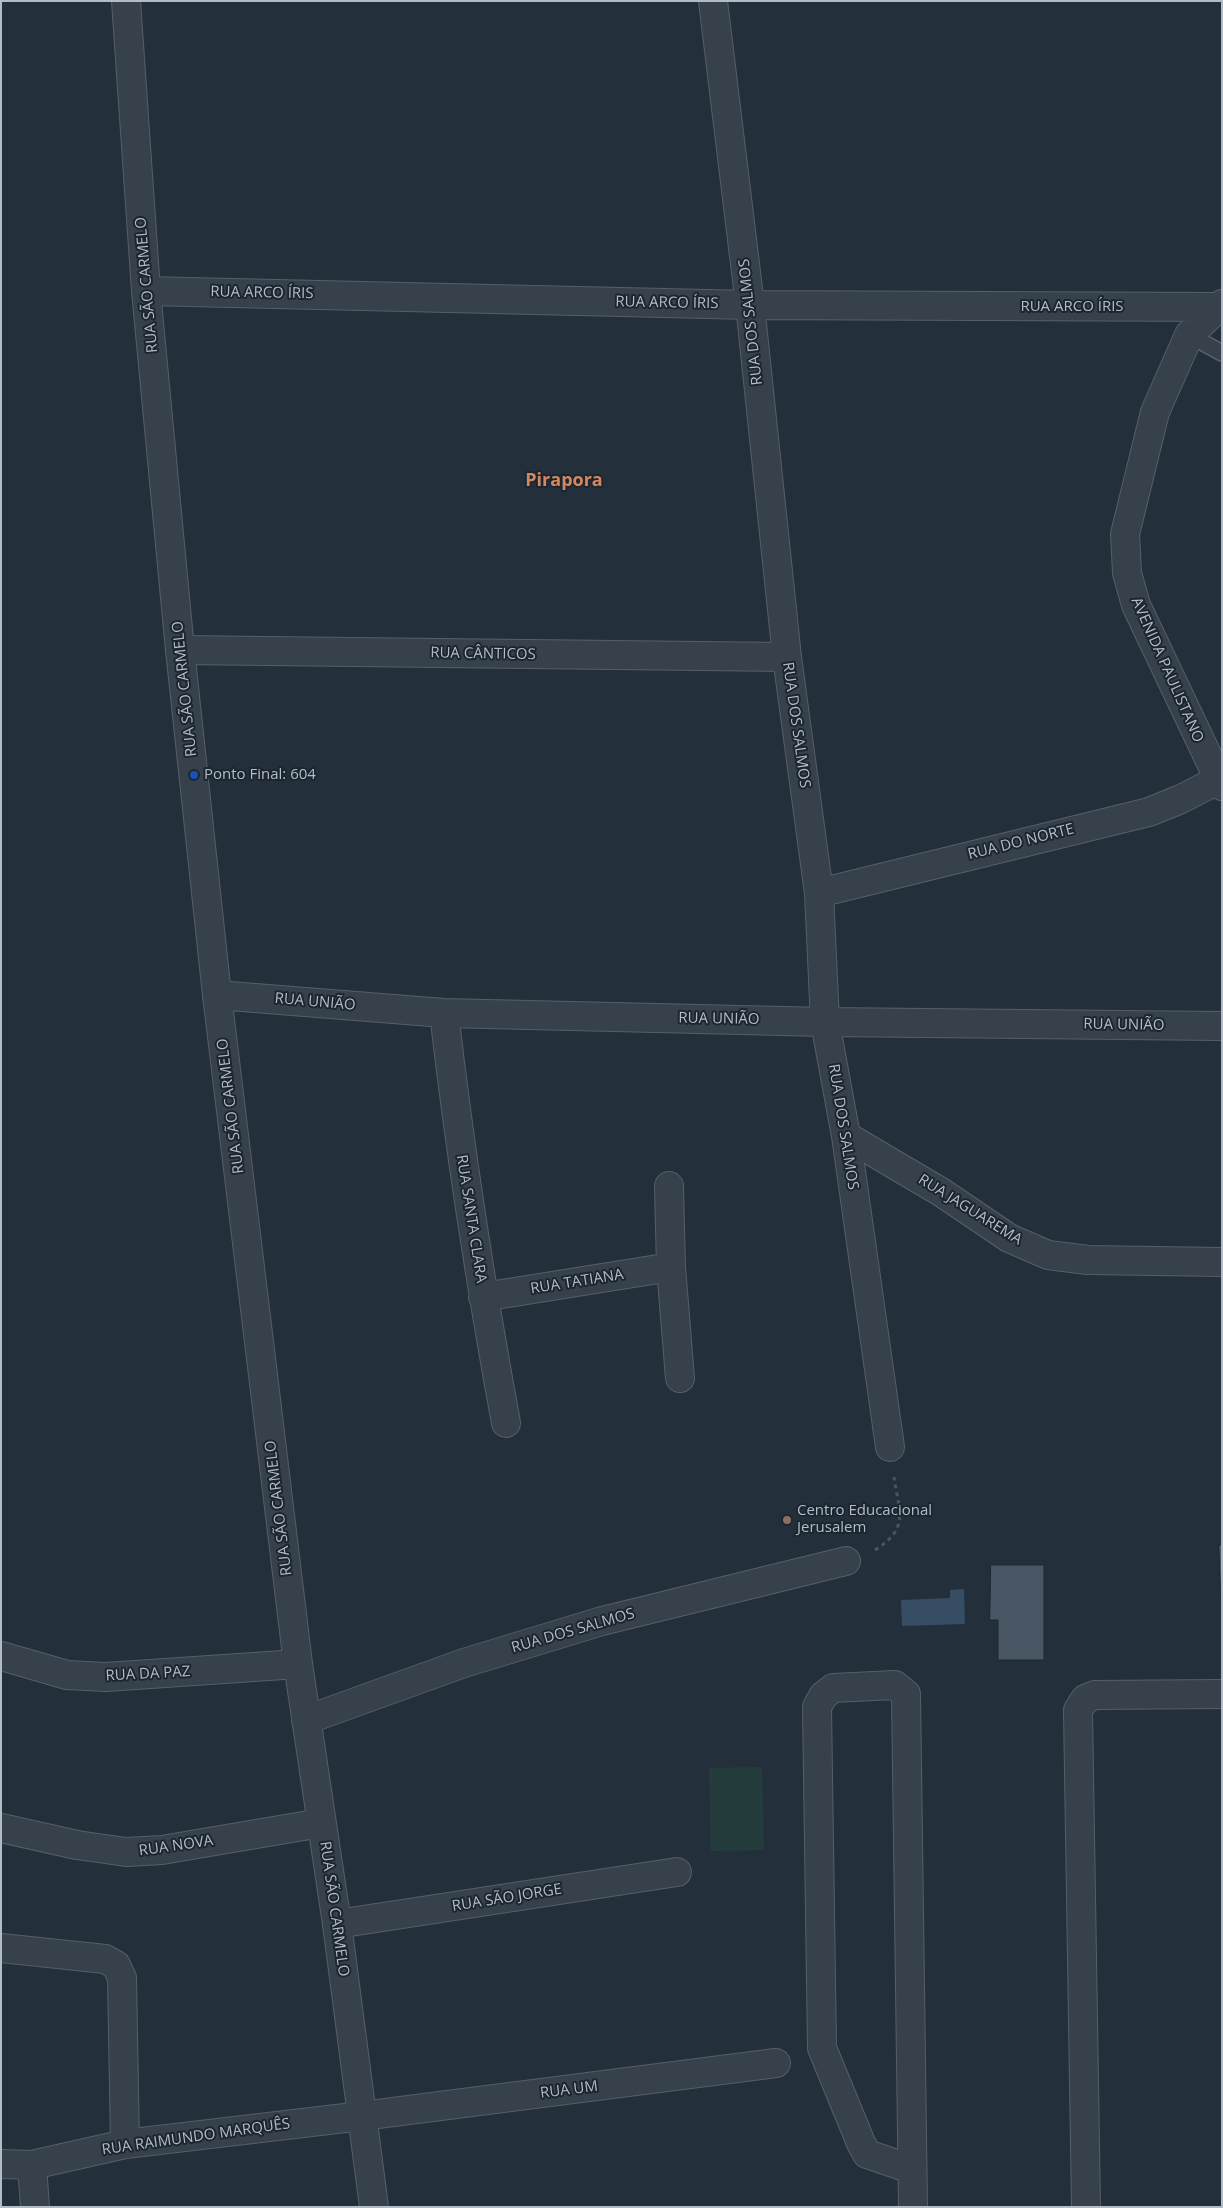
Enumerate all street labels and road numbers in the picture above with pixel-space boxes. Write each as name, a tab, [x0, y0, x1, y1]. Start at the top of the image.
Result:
street label: RUA SÃO CARMELO	[132, 216, 162, 354]
street label: RUA DOS SALMOS	[735, 258, 767, 386]
street label: RUA ARCO ÍRIS	[210, 283, 314, 303]
street label: RUA ARCO ÍRIS	[615, 293, 719, 313]
street label: RUA ARCO ÍRIS	[1020, 298, 1124, 316]
street label: AVENIDA PAULISTANO	[1127, 595, 1207, 745]
street label: RUA SÃO CARMELO	[169, 620, 201, 758]
street label: RUA CÂNTICOS	[430, 644, 536, 664]
street label: RUA DOS SALMOS	[778, 661, 814, 789]
street label: RUA DO NORTE	[966, 820, 1076, 864]
street label: RUA UNIÃO	[274, 989, 356, 1015]
street label: RUA UNIÃO	[678, 1009, 760, 1029]
street label: RUA UNIÃO	[1083, 1015, 1165, 1035]
street label: RUA SÃO CARMELO	[214, 1037, 248, 1175]
street label: RUA DOS SALMOS	[824, 1063, 862, 1191]
street label: RUA SANTA CLARA	[452, 1154, 490, 1284]
street label: RUA JAGUAREMA	[915, 1171, 1025, 1249]
street label: RUA TATIANA	[529, 1266, 625, 1298]
street label: RUA SÃO CARMELO	[262, 1439, 296, 1577]
street label: RUA DOS SALMOS	[509, 1605, 637, 1657]
street label: RUA DA PAZ	[105, 1663, 191, 1685]
street label: RUA NOVA	[138, 1832, 214, 1860]
street label: RUA SÃO CARMELO	[316, 1840, 352, 1978]
street label: RUA SÃO JORGE	[451, 1880, 563, 1916]
street label: RUA UM	[539, 2078, 599, 2102]
street label: RUA RAIMUNDO MARQUÊS	[101, 2115, 291, 2159]

